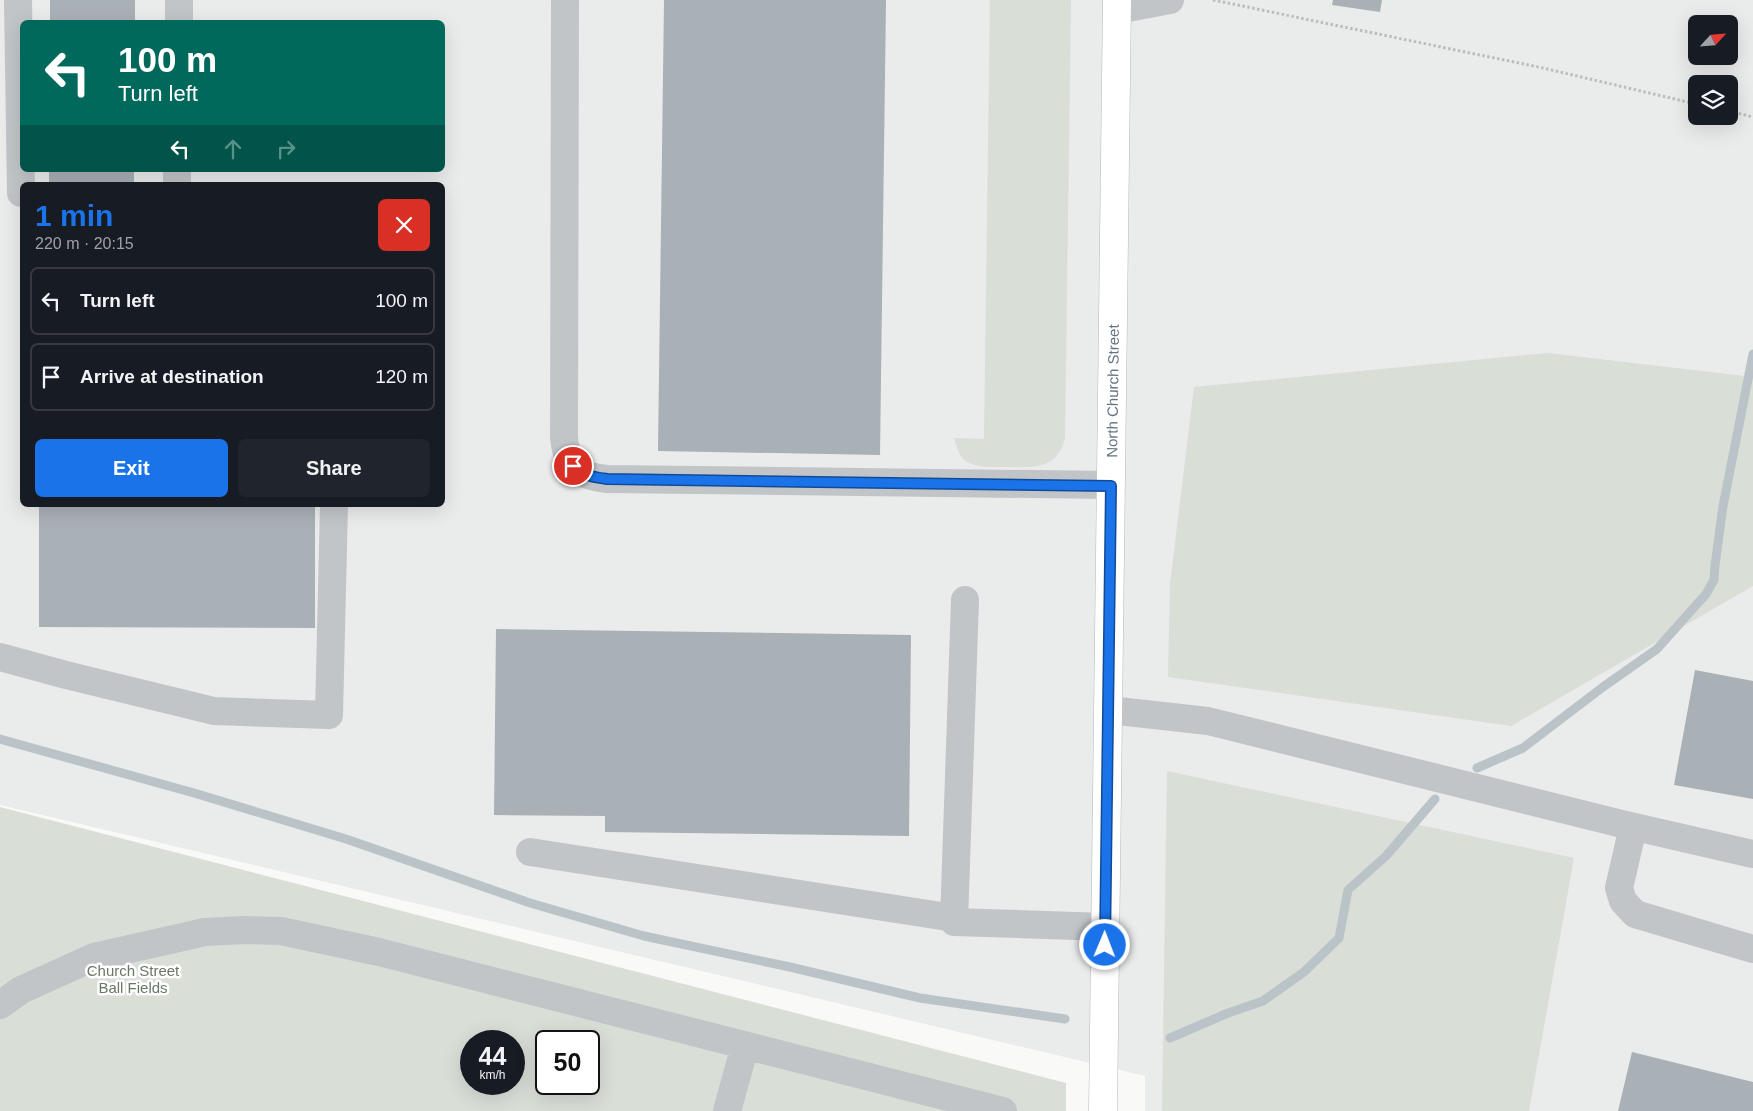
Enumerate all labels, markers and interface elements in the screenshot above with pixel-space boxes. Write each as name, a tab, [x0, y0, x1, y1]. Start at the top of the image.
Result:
north arrow	[1688, 15, 1738, 65]
map controls	[1688, 15, 1738, 125]
icon: left	[35, 40, 100, 105]
text: 100 m	[118, 40, 217, 79]
button: layers	[1688, 75, 1738, 125]
text: Turn left	[118, 81, 198, 106]
icon: left	[166, 135, 194, 163]
icon: ahead	[219, 135, 247, 163]
icon: right	[272, 135, 300, 163]
text: 1 min	[35, 199, 113, 232]
button: close	[378, 199, 430, 251]
text: 220 m · 20:15	[35, 235, 134, 252]
icon: left	[37, 287, 65, 315]
text: Turn left	[80, 290, 155, 311]
text: 100 m	[375, 290, 428, 311]
street label: North Church Street	[1103, 323, 1121, 458]
icon: arrive	[37, 363, 65, 391]
text: Arrive at destination	[80, 366, 264, 387]
text: 120 m	[375, 366, 428, 387]
button: Exit	[35, 439, 228, 497]
button: Share	[238, 439, 430, 497]
pin	[552, 445, 594, 487]
icon: arrive	[559, 452, 587, 480]
position arrow	[1078, 918, 1130, 970]
park label: Church Street Ball Fields	[87, 962, 180, 996]
speed limit sign: 50	[535, 1030, 600, 1095]
text: 44	[479, 1042, 506, 1070]
text: km/h	[479, 1068, 506, 1082]

